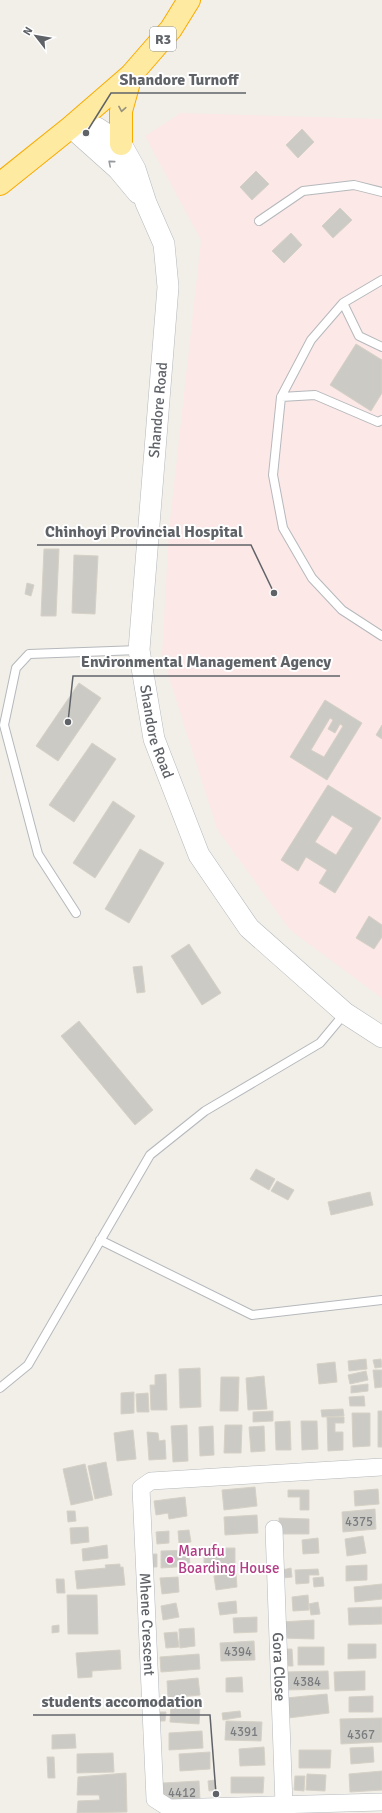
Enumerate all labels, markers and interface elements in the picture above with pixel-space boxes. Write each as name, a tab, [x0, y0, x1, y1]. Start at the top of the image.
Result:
north arrow	[16, 16, 56, 56]
text: N	[20, 24, 35, 38]
road number: R3	[150, 27, 176, 51]
callout: Shandore Turnoff	[111, 65, 246, 93]
text: Shandore Turnoff	[120, 70, 240, 90]
one-way arrow	[118, 106, 127, 112]
one-way arrow	[108, 160, 116, 168]
street label: Shandore Road	[145, 361, 171, 459]
callout: Chinhoyi Provincial Hospital	[37, 517, 251, 545]
text: Chinhoyi Provincial Hospital	[45, 522, 243, 542]
callout: Environmental Management Agency	[73, 648, 340, 676]
text: Environmental Management Agency	[81, 652, 331, 672]
street label: Shandore Road	[136, 683, 177, 781]
house number: 4375	[345, 1514, 373, 1530]
place label: Marufu Boarding House	[178, 1542, 279, 1577]
marker: Marufu Boarding House	[165, 1555, 175, 1565]
street label: Mhene Crescent	[136, 1572, 158, 1676]
street label: Gora Close	[269, 1632, 289, 1702]
house number: 4394	[224, 1644, 252, 1660]
house number: 4384	[293, 1674, 321, 1690]
callout: students accomodation	[33, 1687, 210, 1715]
text: students accomodation	[41, 1692, 203, 1712]
house number: 4391	[230, 1724, 258, 1740]
house number: 4367	[347, 1727, 375, 1743]
house number: 4412	[168, 1785, 196, 1801]

